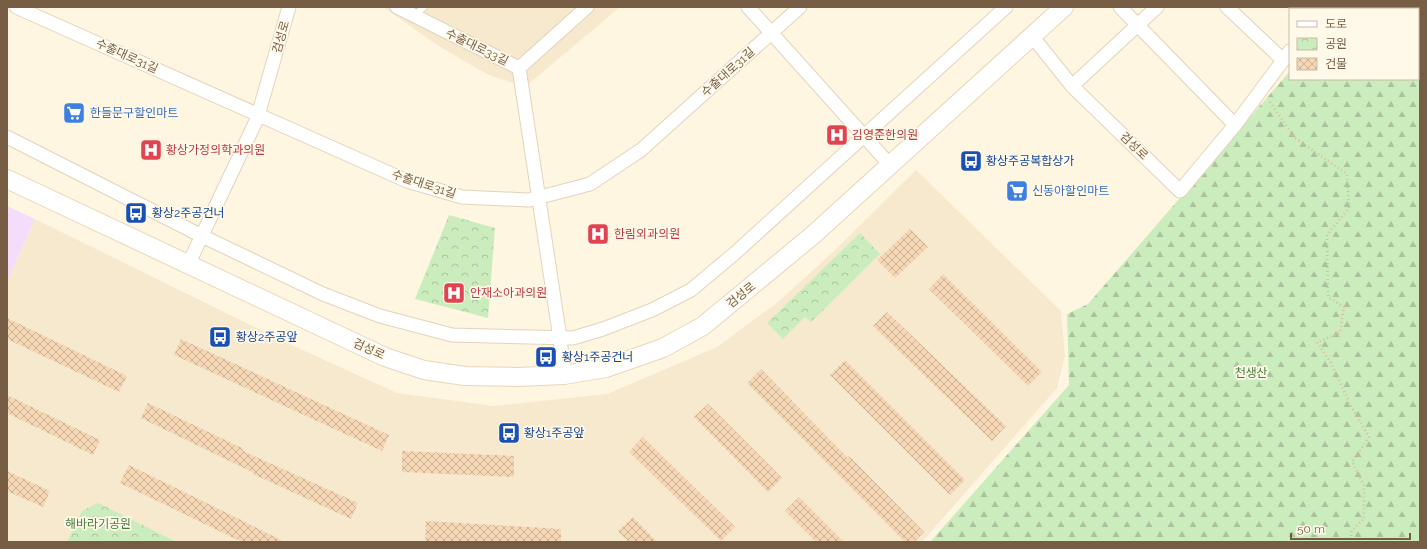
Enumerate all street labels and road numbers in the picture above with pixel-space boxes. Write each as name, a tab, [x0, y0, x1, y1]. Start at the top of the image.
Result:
street label: 검성로	[270, 19, 292, 55]
street label: 수출대로33길	[443, 26, 511, 68]
street label: 수출대로31길	[94, 36, 160, 76]
street label: 수출대로31길	[699, 44, 757, 100]
street label: 검성로	[1117, 129, 1151, 163]
street label: 수출대로31길	[390, 167, 458, 201]
street label: 검성로	[724, 279, 758, 311]
street label: 검성로	[351, 336, 387, 362]

